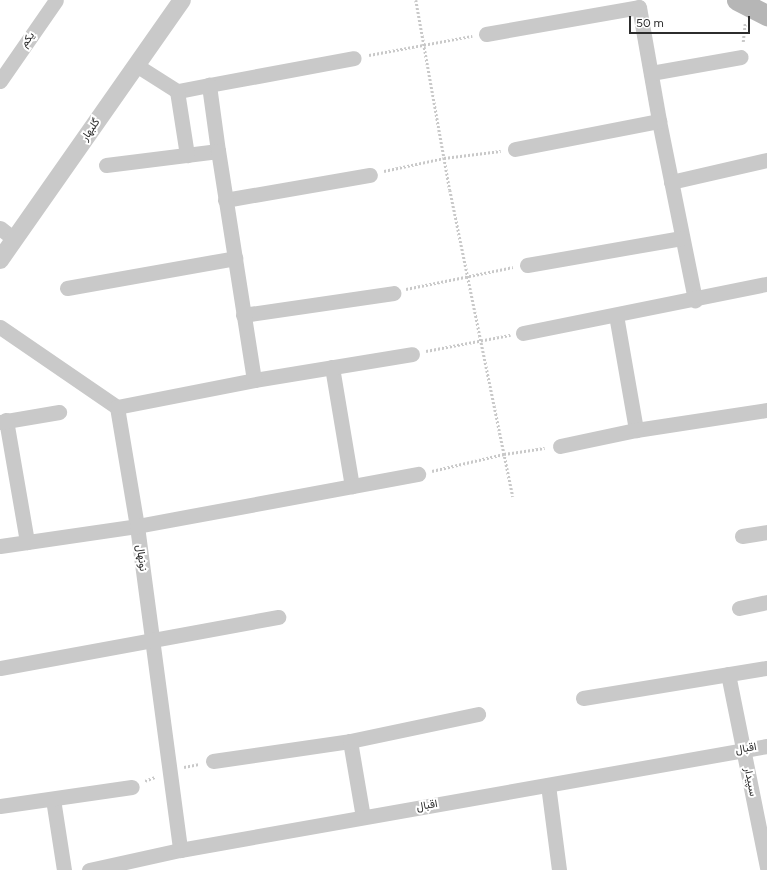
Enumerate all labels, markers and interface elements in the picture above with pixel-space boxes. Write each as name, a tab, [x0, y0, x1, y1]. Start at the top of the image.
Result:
scale bar	[631, 8, 752, 34]
text: 50 m	[636, 16, 664, 30]
street label: یکم	[18, 30, 38, 50]
street label: گلبهار	[79, 116, 103, 144]
street label: نونهال	[133, 544, 149, 572]
street label: اقبال	[734, 741, 758, 757]
street label: سپیدار	[741, 766, 759, 798]
street label: اقبال	[415, 798, 439, 814]

